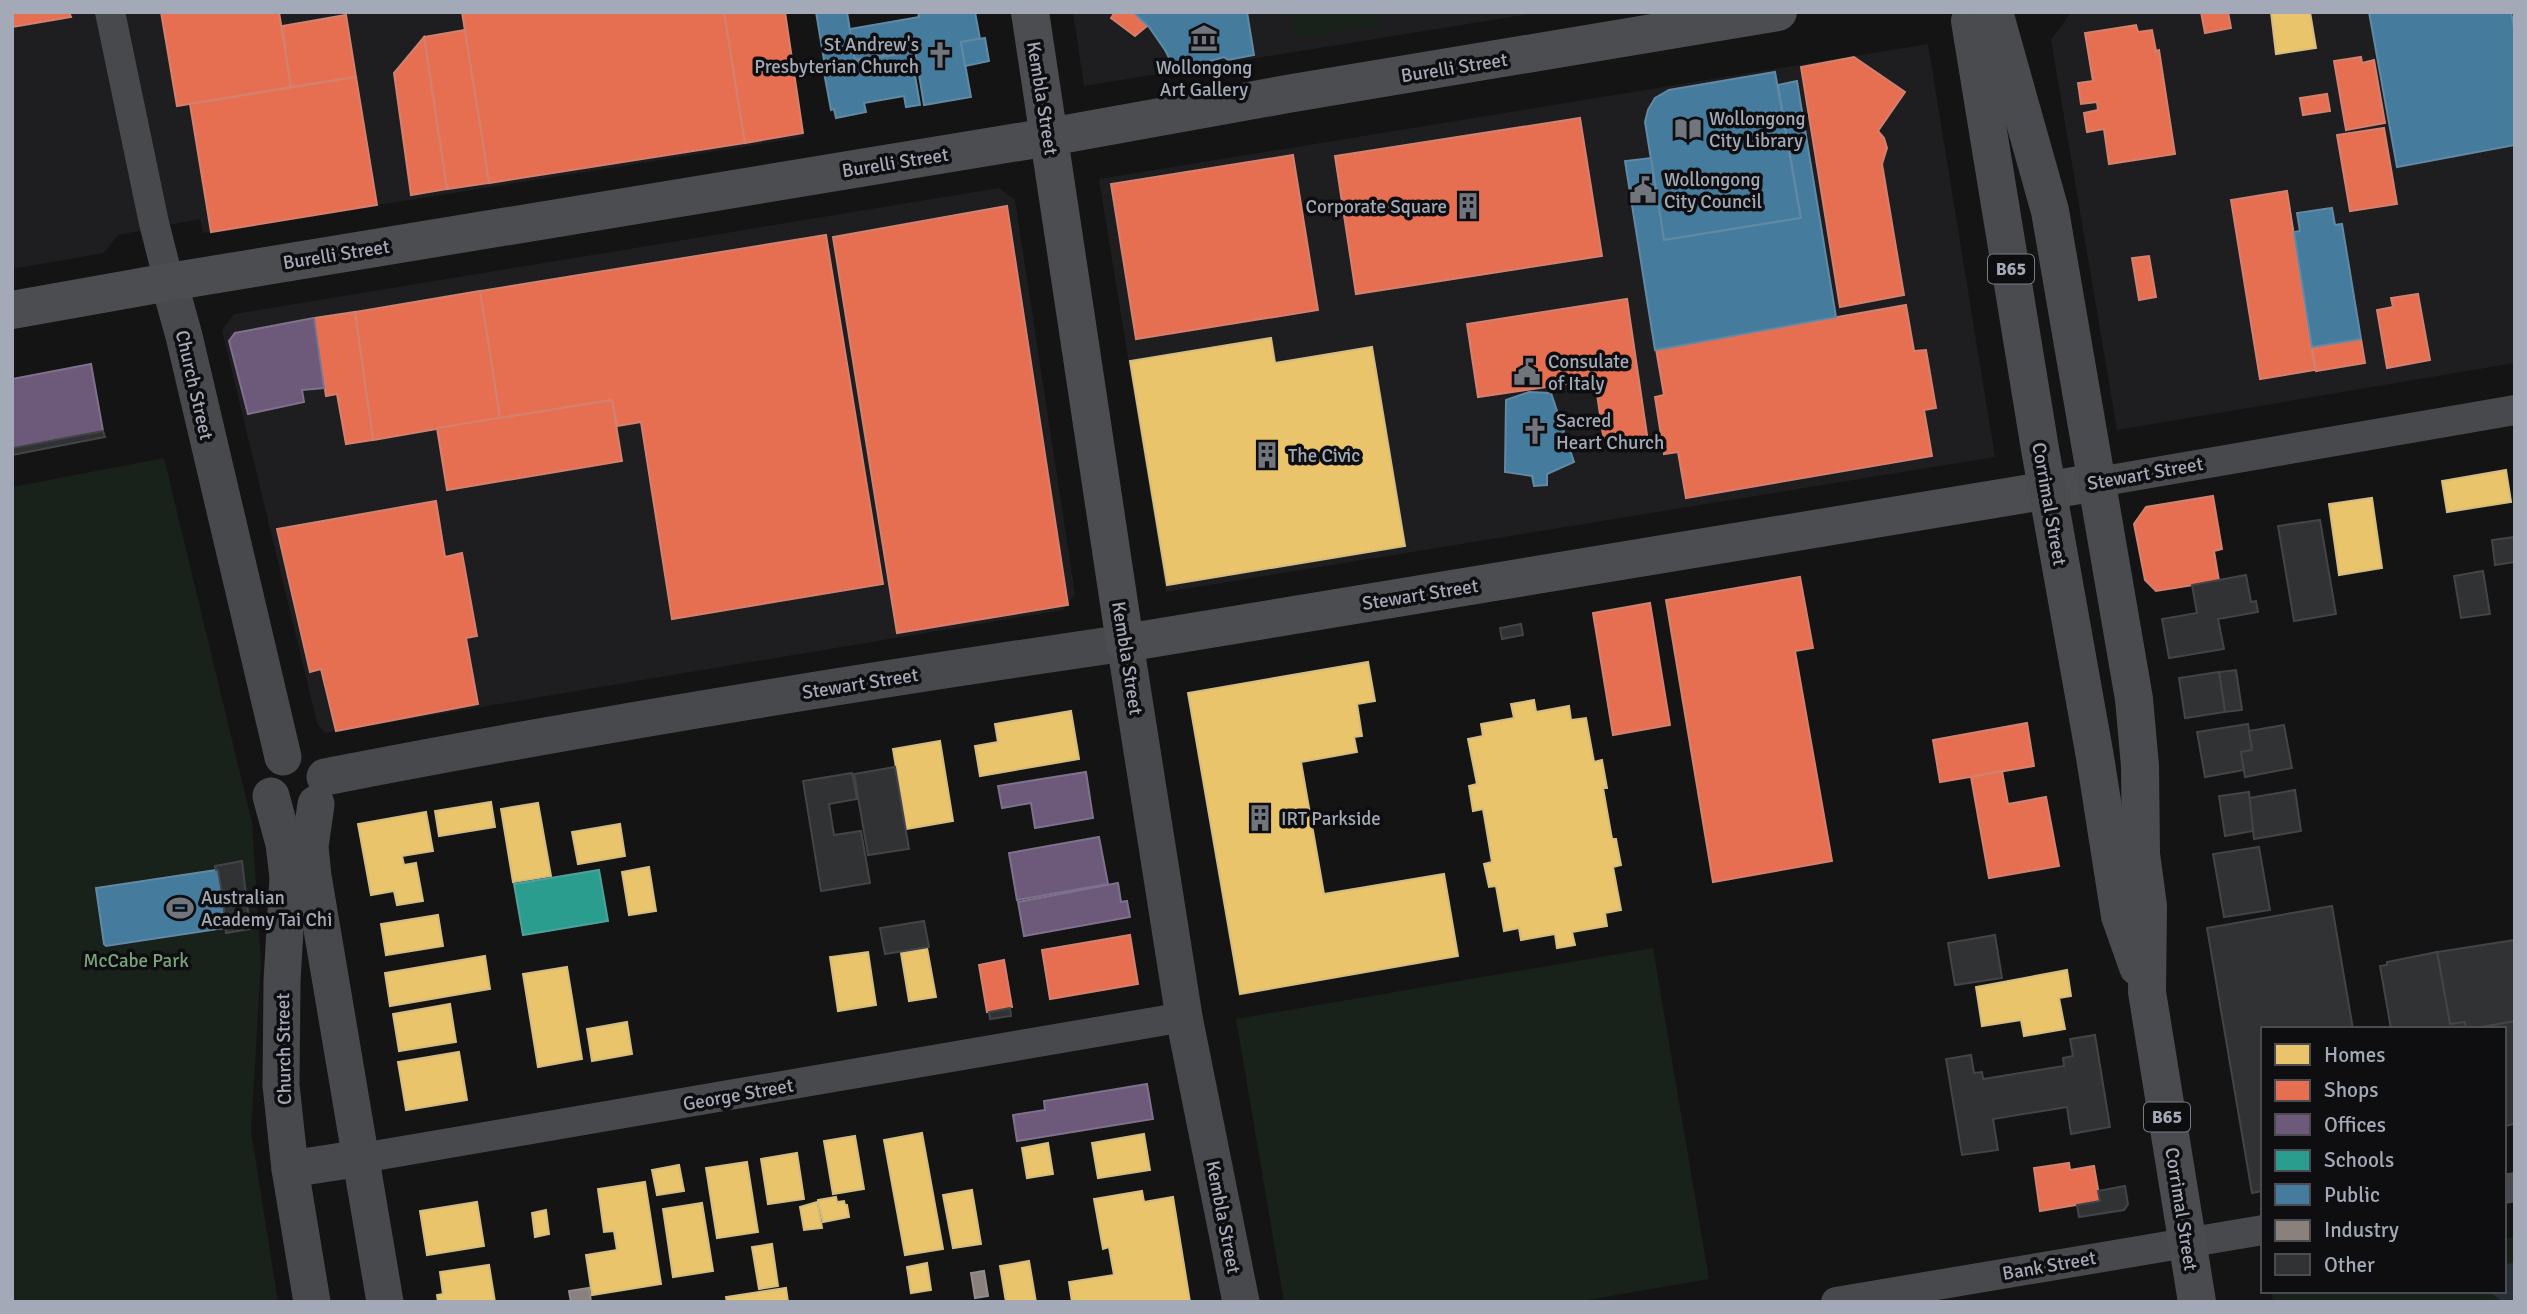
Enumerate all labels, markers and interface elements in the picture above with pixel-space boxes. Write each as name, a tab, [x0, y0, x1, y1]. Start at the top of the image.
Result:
museum icon: Wollongong Art Gallery	[1189, 23, 1219, 53]
place label: St Andrew's Presbyterian Church	[754, 33, 919, 79]
church icon: St Andrew's Presbyterian Church	[925, 40, 955, 70]
street label: Kembla Street	[1021, 40, 1063, 157]
street label: Burelli Street	[1399, 48, 1510, 88]
place label: Wollongong Art Gallery	[1156, 56, 1252, 102]
place label: Wollongong City Library	[1709, 107, 1806, 153]
library icon: Wollongong City Library	[1673, 114, 1703, 144]
street label: Burelli Street	[840, 143, 951, 183]
place label: Wollongong City Council	[1664, 168, 1762, 214]
public building icon: Wollongong City Council	[1628, 175, 1658, 205]
building icon: Corporate Square	[1453, 191, 1483, 221]
place label: Corporate Square	[1306, 195, 1447, 219]
street label: Burelli Street	[281, 235, 392, 275]
road number: B65	[1988, 255, 2034, 284]
street label: Church Street	[170, 328, 218, 443]
place label: Consulate of Italy	[1548, 350, 1629, 396]
public building icon: Consulate of Italy	[1512, 357, 1542, 387]
place label: Sacred Heart Church	[1556, 409, 1664, 455]
church icon: Sacred Heart Church	[1520, 416, 1550, 446]
building icon: The Civic	[1252, 440, 1282, 470]
street label: Corrimal Street	[2026, 441, 2072, 568]
place label: The Civic	[1288, 444, 1360, 468]
street label: Stewart Street	[2085, 452, 2205, 496]
street label: Stewart Street	[1360, 574, 1480, 616]
street label: Kembla Street	[1106, 600, 1148, 717]
street label: Stewart Street	[800, 663, 920, 705]
building icon: IRT Parkside	[1245, 803, 1275, 833]
place label: IRT Parkside	[1281, 807, 1381, 831]
place label: Australian Academy Tai Chi	[201, 886, 332, 932]
sports icon: Australian Academy Tai Chi	[165, 893, 195, 923]
park label: McCabe Park	[83, 949, 189, 973]
street label: Church Street	[271, 993, 297, 1105]
legend	[2261, 1027, 2506, 1293]
text: Homes	[2324, 1042, 2386, 1068]
street label: George Street	[681, 1073, 796, 1116]
text: Shops	[2324, 1077, 2378, 1103]
road number: B65	[2144, 1102, 2190, 1132]
text: Offices	[2324, 1112, 2386, 1138]
street label: Corrimal Street	[2159, 1146, 2203, 1273]
text: Schools	[2324, 1147, 2394, 1173]
street label: Kembla Street	[1200, 1159, 1246, 1276]
text: Public	[2324, 1182, 2380, 1208]
text: Industry	[2324, 1217, 2399, 1243]
street label: Bank Street	[2000, 1246, 2098, 1286]
text: Other	[2324, 1252, 2375, 1278]

